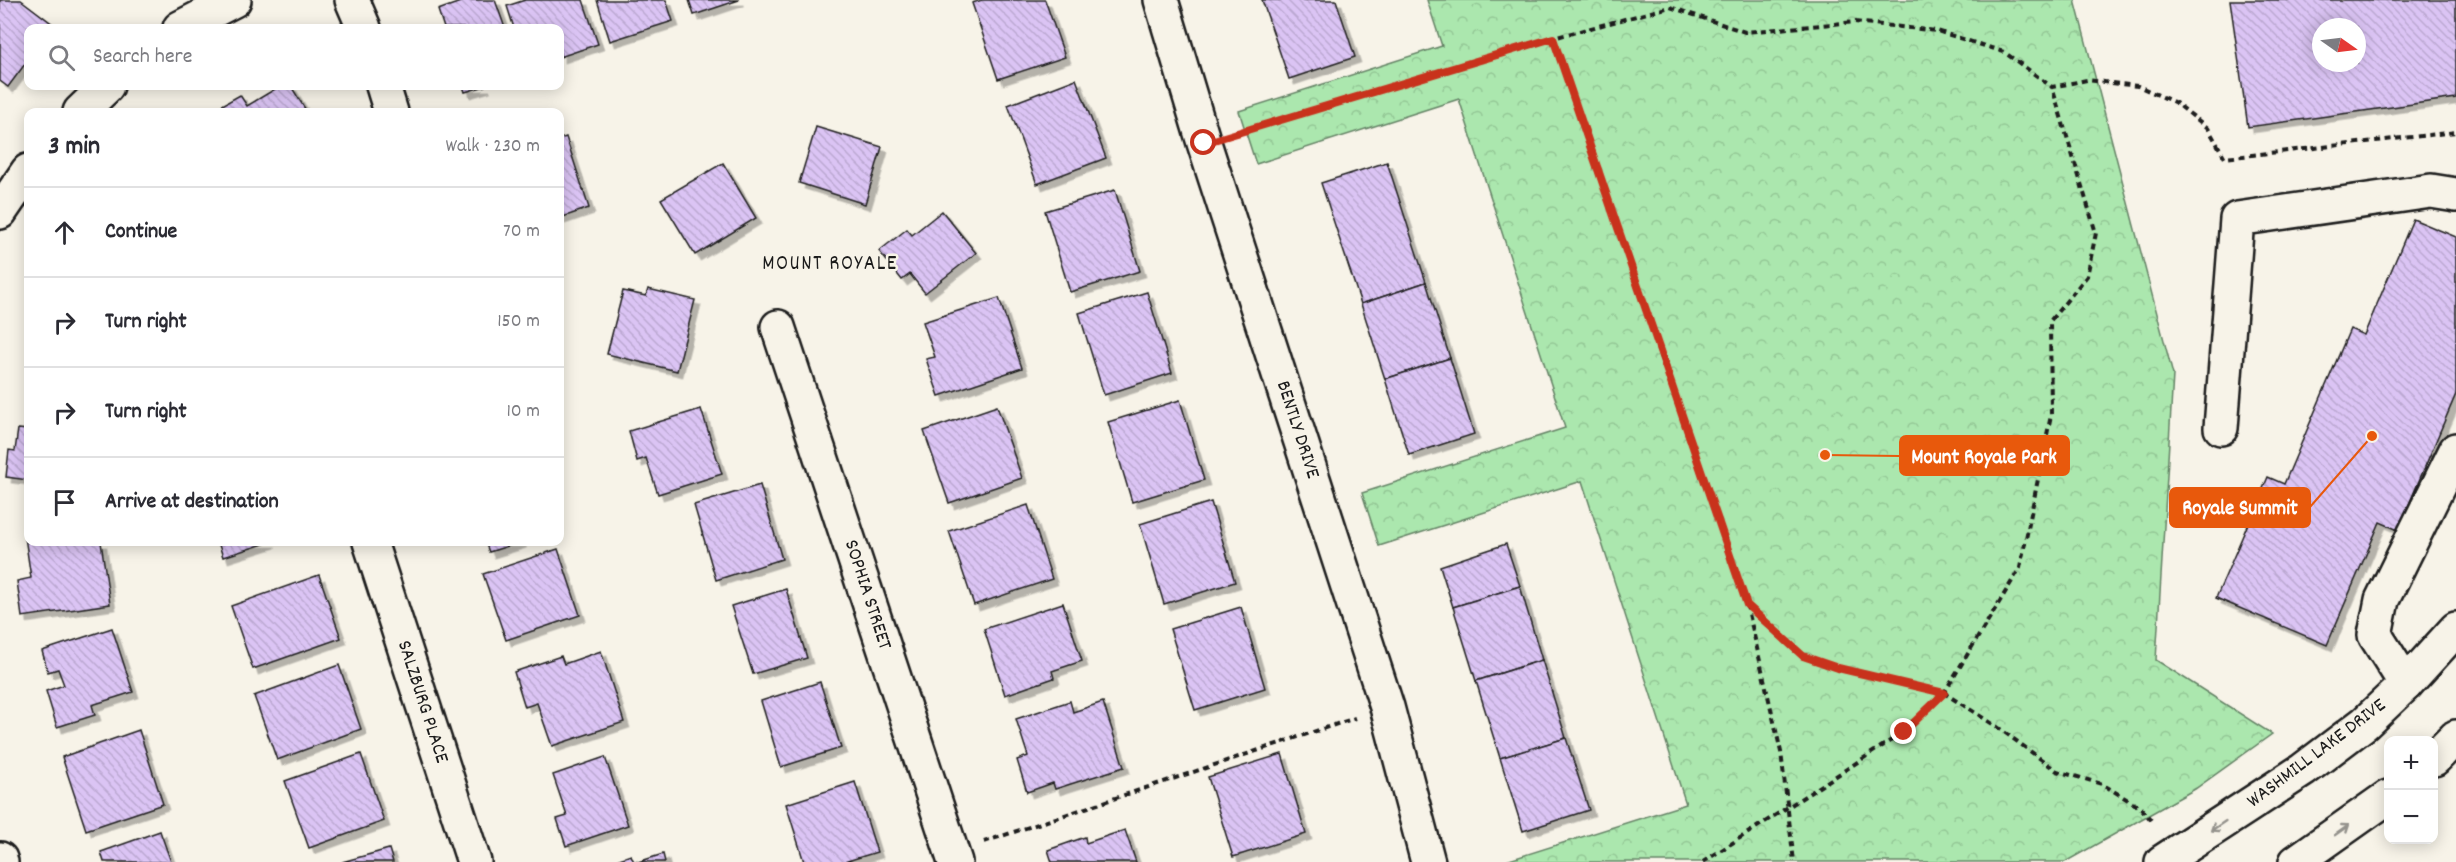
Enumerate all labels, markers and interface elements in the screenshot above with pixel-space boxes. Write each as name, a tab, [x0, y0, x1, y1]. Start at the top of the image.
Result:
north arrow	[2312, 18, 2366, 72]
search box	[24, 24, 564, 90]
icon: search	[45, 41, 78, 74]
text: Search here	[93, 42, 192, 73]
text: 3 min	[48, 129, 100, 166]
route start	[1190, 129, 1216, 155]
text: Walk · 230 m	[446, 133, 540, 161]
icon: ahead	[48, 216, 81, 249]
text: Continue	[105, 217, 177, 248]
text: 70 m	[503, 218, 540, 246]
district label: MOUNT ROYALE	[762, 250, 898, 280]
icon: right	[48, 306, 81, 339]
text: Turn right	[105, 307, 187, 338]
text: 150 m	[497, 308, 540, 336]
street label: BENTLY DRIVE	[1268, 377, 1326, 483]
icon: right	[48, 396, 81, 429]
text: Turn right	[105, 397, 187, 428]
text: 10 m	[506, 398, 540, 426]
callout: Mount Royale Park	[1900, 436, 2069, 475]
text: Mount Royale Park	[1911, 444, 2057, 474]
icon: arrive	[48, 486, 81, 519]
text: Arrive at destination	[105, 487, 279, 518]
callout: Royale Summit	[2170, 488, 2310, 527]
text: Royale Summit	[2182, 495, 2298, 525]
street label: SOPHIA STREET	[836, 536, 898, 654]
street label: SALZBURG PLACE	[389, 637, 455, 767]
street label: WASHMILL LAKE DRIVE	[2242, 692, 2392, 816]
route end	[1890, 718, 1916, 744]
map controls	[2384, 736, 2438, 844]
button: +	[2384, 736, 2438, 790]
button: −	[2384, 790, 2438, 844]
one-way arrow	[2210, 821, 2227, 833]
one-way arrow	[2334, 824, 2350, 836]

